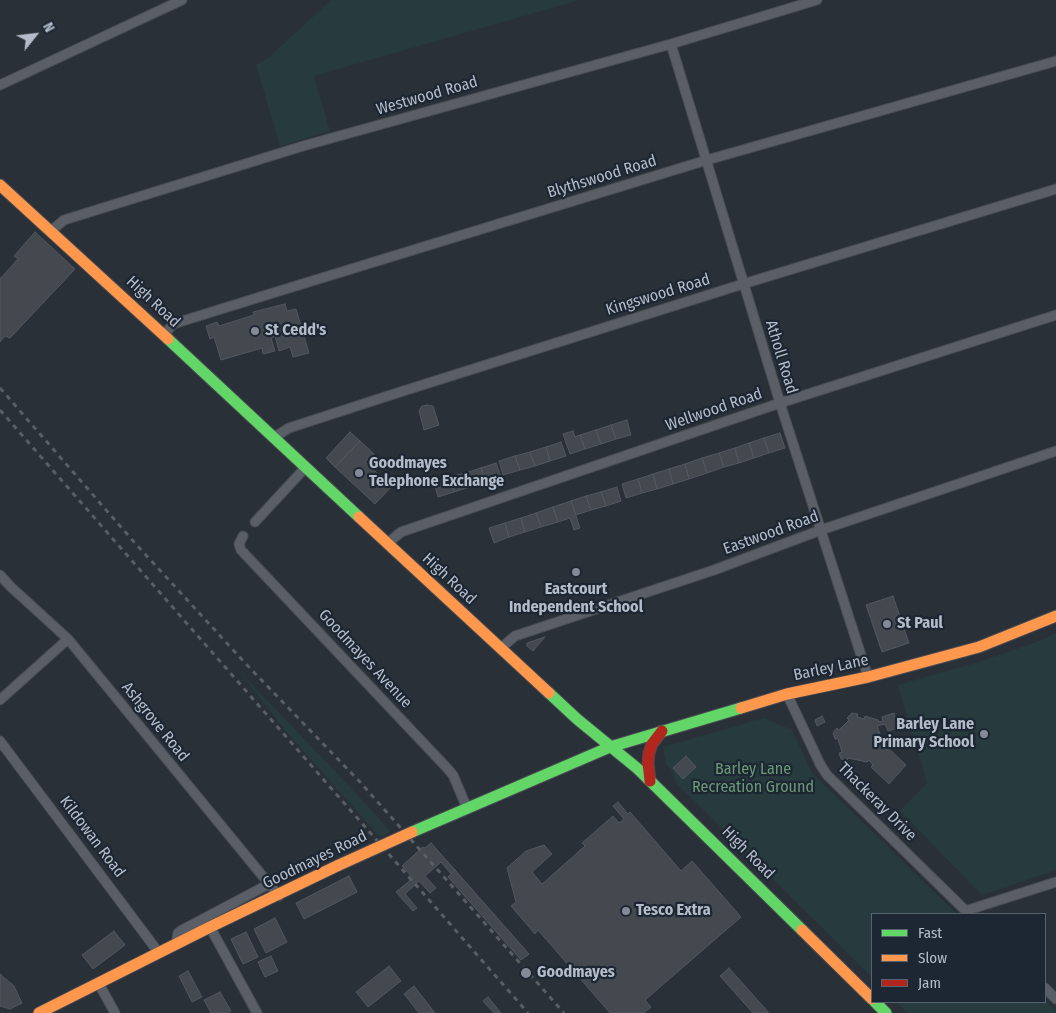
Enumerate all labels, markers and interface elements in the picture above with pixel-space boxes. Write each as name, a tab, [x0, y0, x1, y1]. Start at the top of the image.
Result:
north arrow	[10, 10, 60, 60]
text: N	[39, 20, 58, 35]
street label: Westwood Road	[374, 72, 480, 120]
street label: Blythswood Road	[545, 151, 659, 203]
street label: Kingswood Road	[604, 270, 712, 320]
street label: High Road	[122, 272, 184, 332]
street label: Atholl Road	[761, 318, 801, 396]
place label: St Cedd's	[265, 321, 326, 341]
marker: St Cedd's	[249, 325, 261, 337]
street label: Wellwood Road	[663, 384, 765, 436]
place label: Goodmayes Telephone Exchange	[369, 454, 504, 492]
marker: Goodmayes Telephone Exchange	[353, 467, 365, 479]
street label: Eastwood Road	[721, 507, 821, 559]
street label: High Road	[418, 549, 480, 609]
marker: Eastcourt Independent School	[570, 566, 582, 578]
place label: Eastcourt Independent School	[509, 580, 643, 618]
street label: Goodmayes Avenue	[314, 606, 416, 712]
place label: St Paul	[897, 614, 943, 634]
marker: St Paul	[881, 618, 893, 630]
street label: Barley Lane	[792, 651, 870, 685]
street label: Ashgrove Road	[117, 678, 193, 766]
place label: Barley Lane Primary School	[874, 715, 974, 753]
marker: Barley Lane Primary School	[978, 728, 990, 740]
street label: Thackeray Drive	[834, 759, 920, 845]
park label: Barley Lane Recreation Ground	[692, 760, 814, 798]
street label: Kildowan Road	[55, 792, 129, 882]
street label: High Road	[718, 823, 778, 883]
street label: Goodmayes Road	[260, 827, 370, 893]
place label: Tesco Extra	[636, 901, 711, 921]
marker: Tesco Extra	[620, 905, 632, 917]
legend	[871, 913, 1046, 1003]
text: Fast	[918, 924, 942, 942]
text: Slow	[918, 949, 947, 967]
place label: Goodmayes	[537, 963, 615, 983]
marker: Goodmayes	[519, 966, 533, 980]
text: Jam	[918, 974, 941, 992]

